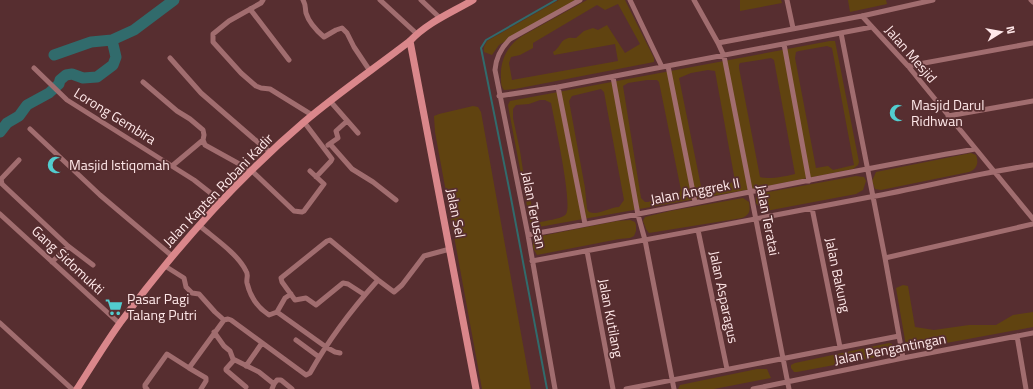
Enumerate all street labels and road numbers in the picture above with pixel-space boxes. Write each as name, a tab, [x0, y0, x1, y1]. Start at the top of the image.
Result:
street label: Jalan Mesjid	[880, 20, 942, 87]
street label: Lorong Gembira	[70, 82, 161, 149]
street label: Jalan Kapten Robani Kadir	[158, 128, 278, 251]
street label: Jalan Terusan	[517, 169, 552, 250]
street label: Jalan Anggrek II	[648, 172, 741, 209]
street label: Jalan Teratai	[751, 183, 786, 257]
street label: Jalan Sel	[441, 186, 472, 239]
street label: Gang Sidomukti	[27, 220, 109, 299]
street label: Jalan Bakung	[820, 235, 857, 314]
street label: Jalan Asparagus	[704, 249, 745, 345]
street label: Jalan Kutilang	[594, 277, 629, 359]
street label: Jalan Pengantingan	[832, 327, 948, 370]

